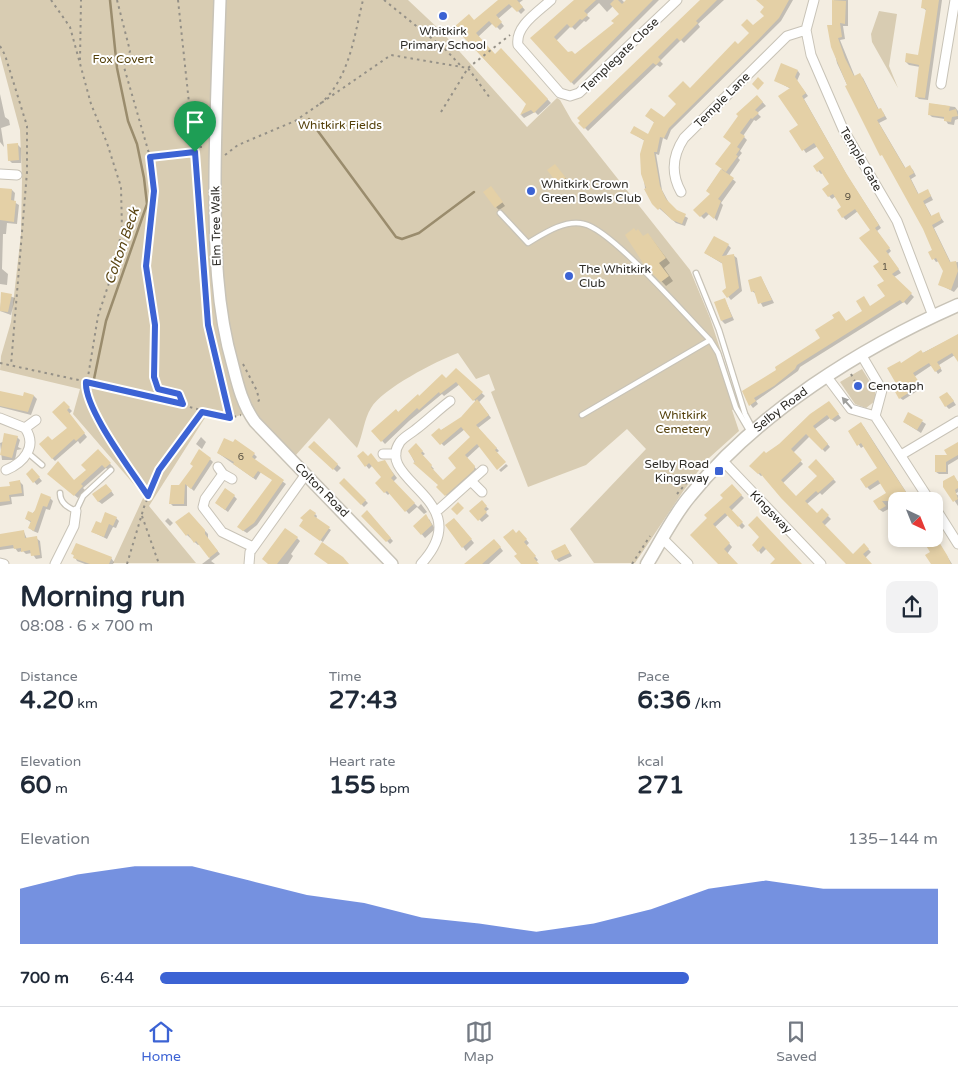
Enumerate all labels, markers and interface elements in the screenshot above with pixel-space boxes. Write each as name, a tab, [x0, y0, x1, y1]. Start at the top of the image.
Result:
marker: Whitkirk Primary School	[437, 10, 449, 22]
street label: Templegate Close	[579, 15, 662, 95]
place label: Whitkirk Primary School	[400, 24, 486, 52]
park label: Fox Covert	[92, 52, 154, 66]
street label: Temple Lane	[691, 69, 753, 131]
pin	[174, 101, 216, 152]
icon: arrive	[181, 108, 209, 136]
park label: Whitkirk Fields	[298, 118, 382, 132]
street label: Temple Gate	[837, 124, 885, 194]
place label: Whitkirk Crown Green Bowls Club	[541, 177, 642, 205]
street label: Elm Tree Walk	[208, 185, 224, 266]
marker: Whitkirk Crown Green Bowls Club	[525, 185, 537, 197]
house number: 9	[845, 191, 851, 203]
water label: Colton Beck	[101, 204, 144, 287]
house number: 1	[882, 261, 888, 273]
place label: The Whitkirk Club	[579, 262, 652, 290]
marker: The Whitkirk Club	[563, 270, 575, 282]
place label: Cenotaph	[868, 379, 924, 393]
marker: Cenotaph	[852, 380, 864, 392]
street label: Selby Road	[751, 384, 810, 435]
one-way arrow	[841, 397, 852, 410]
park label: Whitkirk Cemetery	[655, 408, 711, 436]
house number: 6	[238, 451, 244, 463]
place label: Selby Road Kingsway	[645, 457, 710, 485]
street label: Colton Road	[292, 460, 352, 520]
marker: Selby Road Kingsway	[713, 465, 725, 477]
street label: Kingsway	[747, 488, 795, 537]
north arrow	[888, 492, 942, 548]
map controls	[888, 492, 943, 547]
text: Morning run	[20, 580, 185, 614]
button: share	[886, 581, 938, 633]
text: 08:08 · 6 × 700 m	[20, 616, 153, 636]
text: Distance	[20, 668, 78, 685]
text: Time	[329, 668, 361, 685]
text: Pace	[637, 668, 670, 685]
text: 4.20	[20, 685, 74, 715]
text: 27:43	[329, 685, 398, 715]
text: 6:36	[637, 685, 691, 715]
text: km	[74, 695, 98, 712]
text: /km	[691, 695, 721, 712]
text: Elevation	[20, 753, 81, 770]
text: Heart rate	[329, 753, 395, 770]
text: kcal	[637, 753, 664, 770]
text: 60	[20, 770, 51, 800]
text: 155	[329, 770, 376, 800]
text: 271	[637, 770, 684, 800]
text: m	[51, 780, 68, 797]
text: bpm	[376, 780, 410, 797]
text: Elevation	[20, 829, 90, 849]
text: 135–144 m	[848, 829, 938, 849]
text: 700 m	[20, 968, 69, 988]
text: 6:44	[100, 968, 134, 988]
tab: Home	[141, 1018, 181, 1065]
tab: Map	[463, 1018, 494, 1065]
tab: Saved	[776, 1018, 817, 1065]

